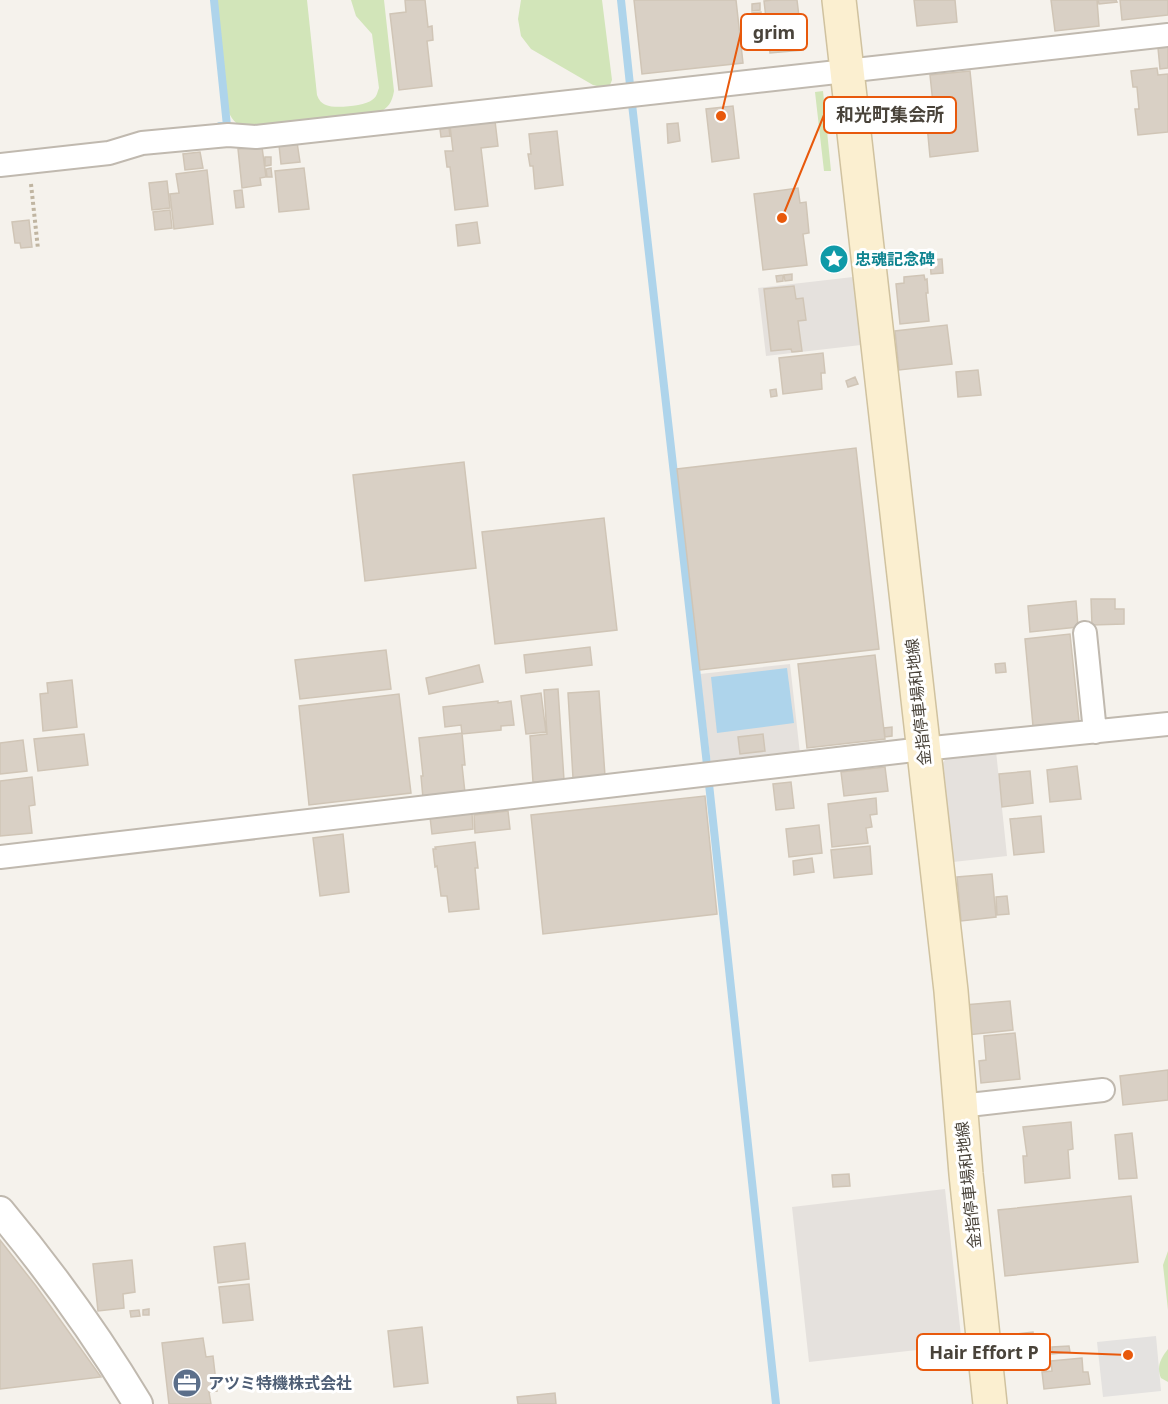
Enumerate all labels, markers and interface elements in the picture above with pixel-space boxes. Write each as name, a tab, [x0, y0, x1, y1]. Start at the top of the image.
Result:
callout: grim	[741, 14, 807, 50]
text: grim	[753, 20, 795, 44]
callout: 和光町集会所	[824, 97, 956, 133]
text: 和光町集会所	[836, 102, 944, 126]
place icon: 忠魂記念碑	[818, 243, 850, 275]
place label: 忠魂記念碑	[855, 248, 935, 270]
street label: 金指停車場和地線	[900, 637, 936, 767]
street label: 金指停車場和地線	[950, 1120, 986, 1250]
callout: Hair Effort P	[917, 1334, 1050, 1370]
text: Hair Effort P	[929, 1340, 1039, 1364]
office icon: アツミ特機株式会社	[171, 1367, 203, 1399]
place label: アツミ特機株式会社	[208, 1372, 352, 1394]

